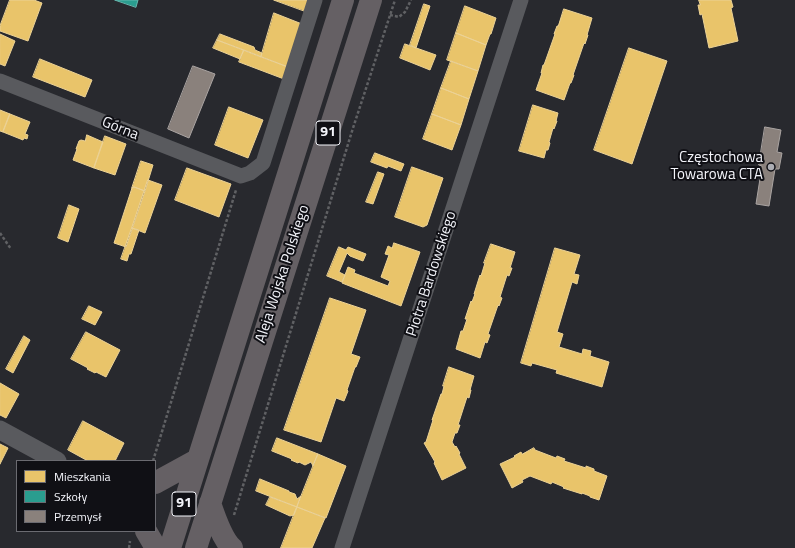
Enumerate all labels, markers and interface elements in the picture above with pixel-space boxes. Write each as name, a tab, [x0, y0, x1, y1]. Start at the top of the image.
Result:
street label: Górna	[99, 114, 141, 144]
road number: 91	[316, 121, 340, 145]
place label: Częstochowa Towarowa CTA	[670, 149, 763, 184]
marker: Częstochowa Towarowa CTA	[766, 162, 776, 172]
street label: Aleja Wojska Polskiego	[252, 203, 314, 345]
street label: Piotra Bardowskiego	[403, 209, 461, 339]
legend	[16, 460, 156, 532]
text: Mieszkania	[54, 467, 111, 486]
text: Szkoły	[54, 487, 87, 506]
road number: 91	[172, 492, 196, 516]
text: Przemysł	[54, 507, 102, 526]

